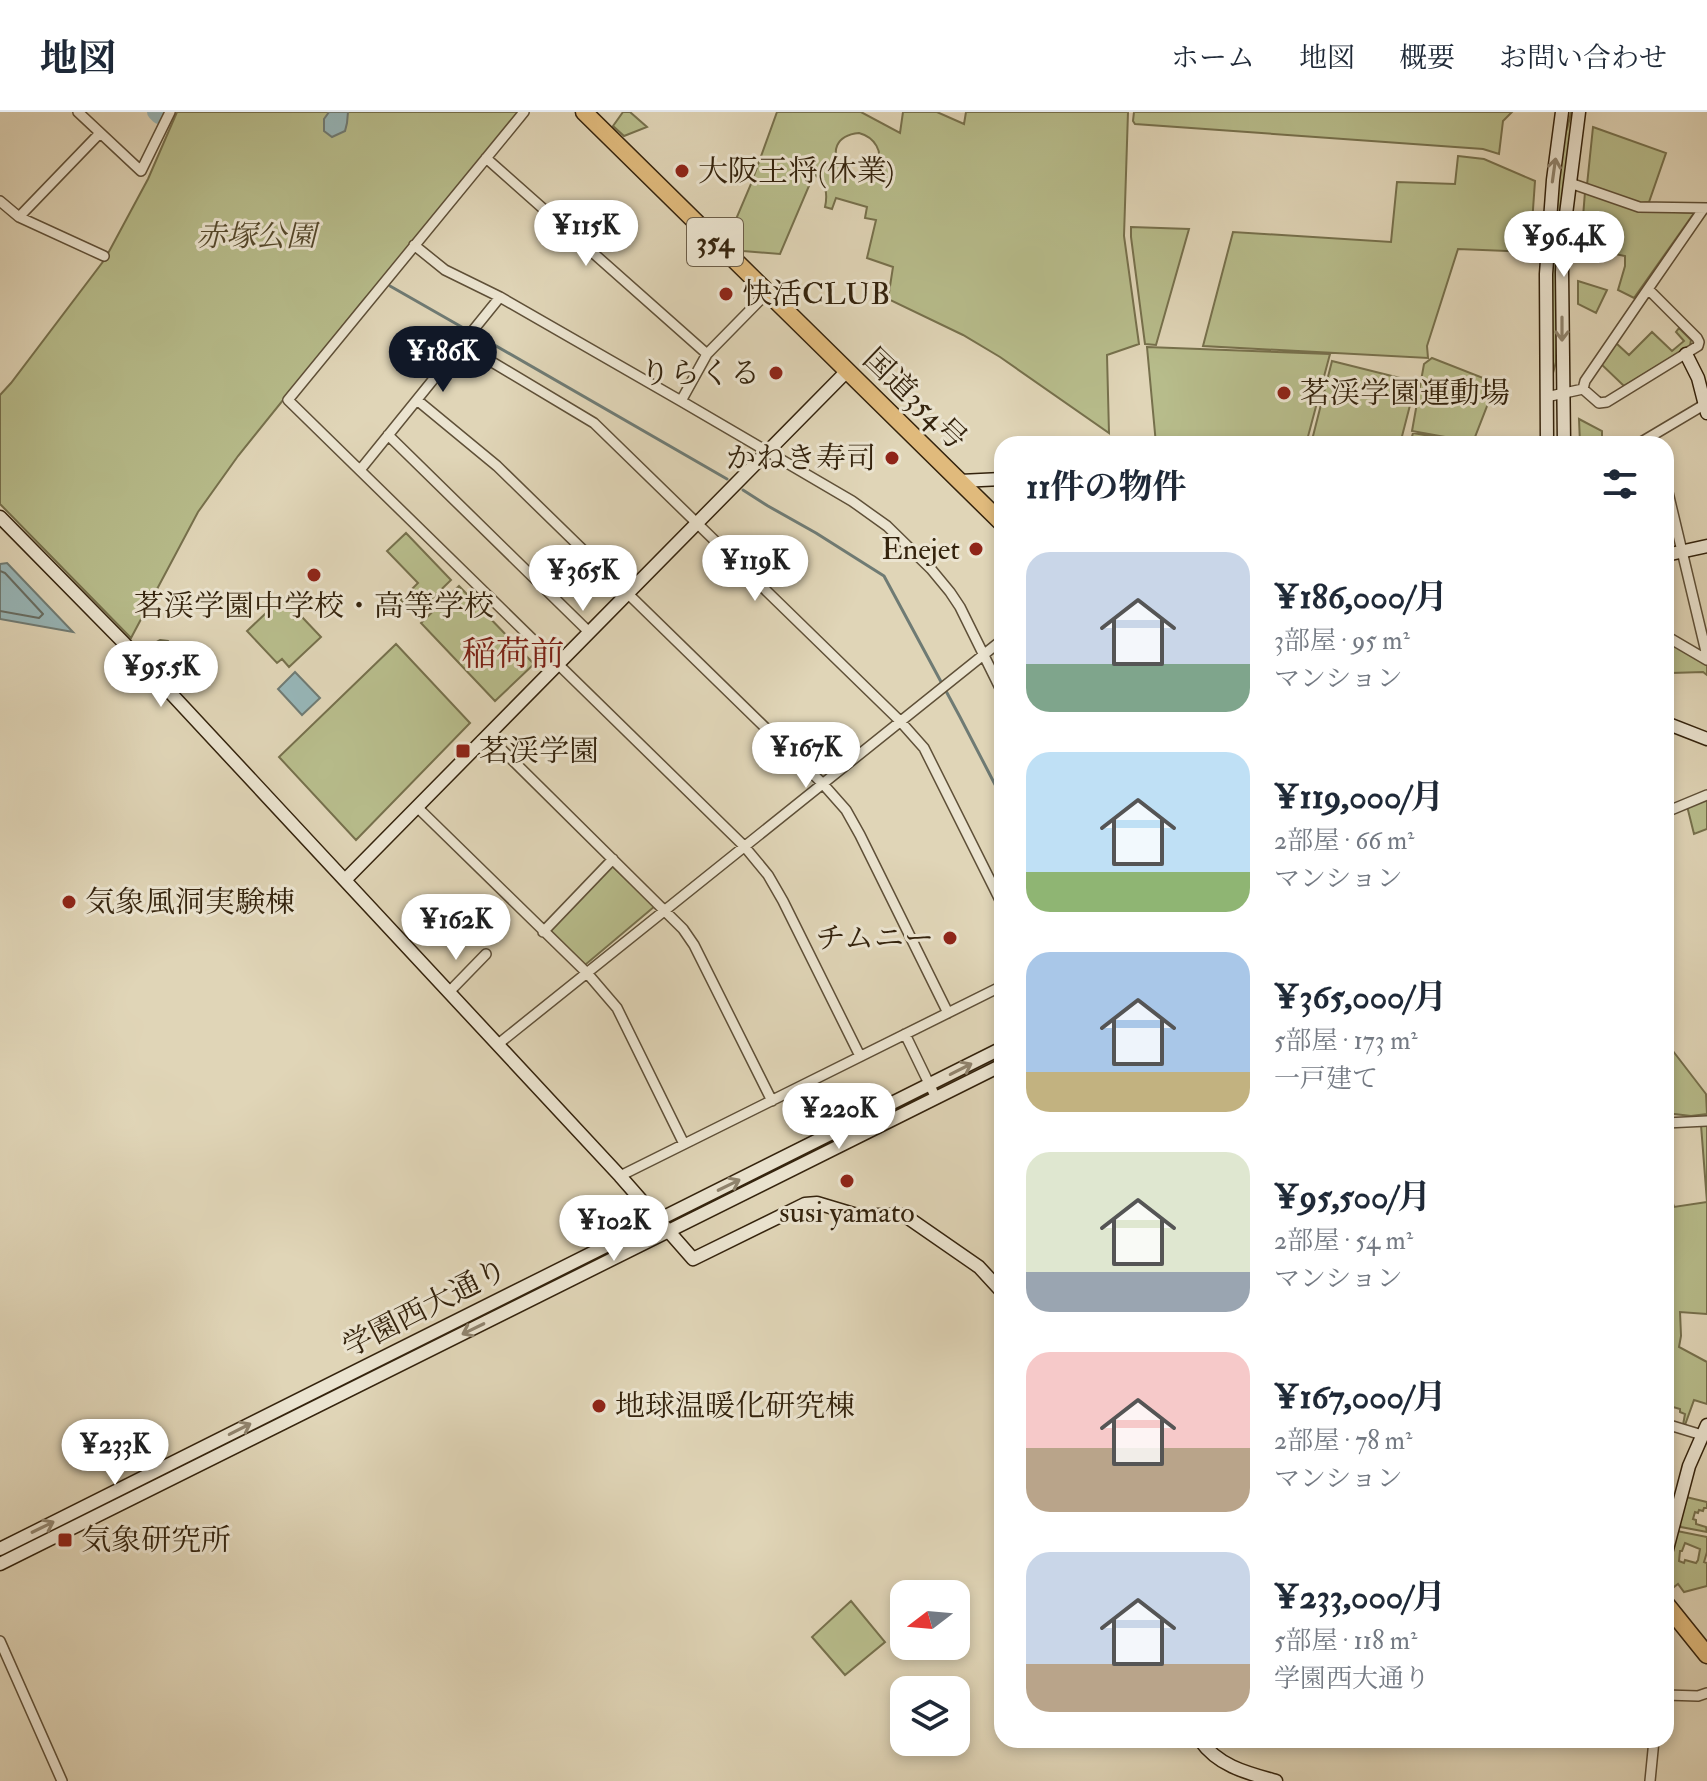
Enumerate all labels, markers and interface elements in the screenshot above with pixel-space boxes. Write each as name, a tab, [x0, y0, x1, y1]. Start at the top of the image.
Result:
text: 地図	[40, 35, 116, 83]
text: ホーム	[1171, 41, 1255, 76]
text: 地図	[1299, 41, 1355, 76]
text: 概要	[1399, 41, 1455, 76]
text: お問い合わせ	[1499, 41, 1667, 76]
place label: 大阪王将(休業)	[698, 153, 894, 190]
one-way arrow	[1547, 158, 1562, 183]
marker: 大阪王将(休業)	[673, 162, 691, 180]
pin: ¥115K	[530, 200, 642, 268]
text: ¥115K	[552, 210, 620, 242]
pin: ¥96.4K	[1499, 211, 1629, 279]
park label: 赤塚公園	[196, 218, 321, 255]
road number: 354	[687, 218, 743, 266]
text: ¥96.4K	[1522, 221, 1606, 253]
place label: 快活CLUB	[742, 276, 890, 313]
marker: 快活CLUB	[717, 285, 735, 303]
one-way arrow	[1554, 315, 1570, 342]
pin: ¥186K	[387, 326, 499, 394]
text: ¥186K	[407, 336, 479, 368]
street label: 国道354号	[855, 341, 975, 457]
place label: りらくる	[640, 355, 760, 392]
marker: りらくる	[767, 364, 785, 382]
place label: 茗渓学園運動場	[1300, 375, 1510, 412]
marker: 茗渓学園運動場	[1275, 384, 1293, 402]
place label: かねき寿司	[726, 440, 876, 477]
marker: かねき寿司	[883, 449, 901, 467]
icon: filters	[1598, 462, 1642, 506]
text: 11件の物件	[1026, 466, 1186, 509]
place label: Enejet	[881, 531, 960, 568]
pin: ¥119K	[699, 535, 811, 603]
marker: Enejet	[967, 540, 985, 558]
pin: ¥365K	[527, 545, 639, 613]
text: ¥119K	[720, 545, 790, 577]
text: ¥365K	[547, 555, 619, 587]
marker: 茗渓学園中学校・高等学校	[305, 566, 323, 584]
text: ¥186,000/月	[1274, 576, 1448, 619]
icon: home	[1090, 584, 1186, 680]
place label: 茗渓学園中学校・高等学校	[134, 588, 494, 625]
text: 3部屋 · 95 m²	[1274, 625, 1410, 657]
district label: 稲荷前	[462, 633, 564, 676]
pin: ¥95.5K	[96, 641, 226, 709]
text: ¥95.5K	[122, 651, 200, 683]
text: マンション	[1274, 663, 1403, 695]
pin: ¥167K	[750, 722, 862, 790]
text: ¥167K	[770, 732, 842, 764]
place label: 茗渓学園	[479, 733, 599, 770]
marker: 茗渓学園	[454, 742, 472, 760]
text: ¥119,000/月	[1274, 776, 1444, 819]
icon: home	[1090, 784, 1186, 880]
text: 2部屋 · 66 m²	[1274, 825, 1414, 857]
text: マンション	[1274, 863, 1403, 895]
place label: 気象風洞実験棟	[85, 884, 295, 921]
marker: 気象風洞実験棟	[60, 893, 78, 911]
pin: ¥162K	[400, 894, 512, 962]
text: ¥162K	[419, 904, 493, 936]
place label: チムニー	[816, 920, 934, 957]
marker: チムニー	[941, 929, 959, 947]
text: ¥365,000/月	[1274, 976, 1447, 1019]
icon: home	[1090, 984, 1186, 1080]
text: 5部屋 · 173 m²	[1274, 1025, 1418, 1057]
one-way arrow	[949, 1060, 973, 1076]
text: 一戸建て	[1274, 1063, 1378, 1095]
pin: ¥220K	[783, 1083, 895, 1151]
text: ¥220K	[800, 1093, 878, 1125]
marker: susi yamato	[838, 1172, 856, 1190]
text: ¥95,500/月	[1274, 1176, 1431, 1219]
one-way arrow	[717, 1177, 741, 1193]
icon: home	[1090, 1184, 1186, 1280]
place label: susi yamato	[779, 1194, 915, 1231]
pin: ¥102K	[558, 1195, 670, 1263]
text: ¥102K	[577, 1205, 651, 1237]
text: 2部屋 · 54 m²	[1274, 1225, 1413, 1257]
street label: 学園西大通り	[336, 1251, 514, 1365]
text: マンション	[1274, 1263, 1403, 1295]
one-way arrow	[461, 1322, 485, 1337]
text: ¥167,000/月	[1274, 1376, 1447, 1419]
icon: home	[1090, 1384, 1186, 1480]
place label: 地球温暖化研究棟	[615, 1388, 855, 1425]
marker: 地球温暖化研究棟	[590, 1397, 608, 1415]
pin: ¥233K	[59, 1419, 171, 1487]
one-way arrow	[228, 1421, 252, 1437]
text: 2部屋 · 78 m²	[1274, 1425, 1412, 1457]
text: ¥233K	[80, 1429, 150, 1461]
text: マンション	[1274, 1463, 1403, 1495]
one-way arrow	[31, 1519, 54, 1534]
place label: 気象研究所	[81, 1522, 231, 1559]
marker: 気象研究所	[56, 1531, 74, 1549]
text: ¥233,000/月	[1274, 1576, 1446, 1619]
north arrow	[890, 1580, 970, 1660]
map controls	[890, 1580, 970, 1756]
icon: home	[1090, 1584, 1186, 1680]
text: 5部屋 · 118 m²	[1274, 1625, 1417, 1657]
text: 学園西大通り	[1274, 1663, 1430, 1695]
button: layers	[890, 1676, 970, 1756]

